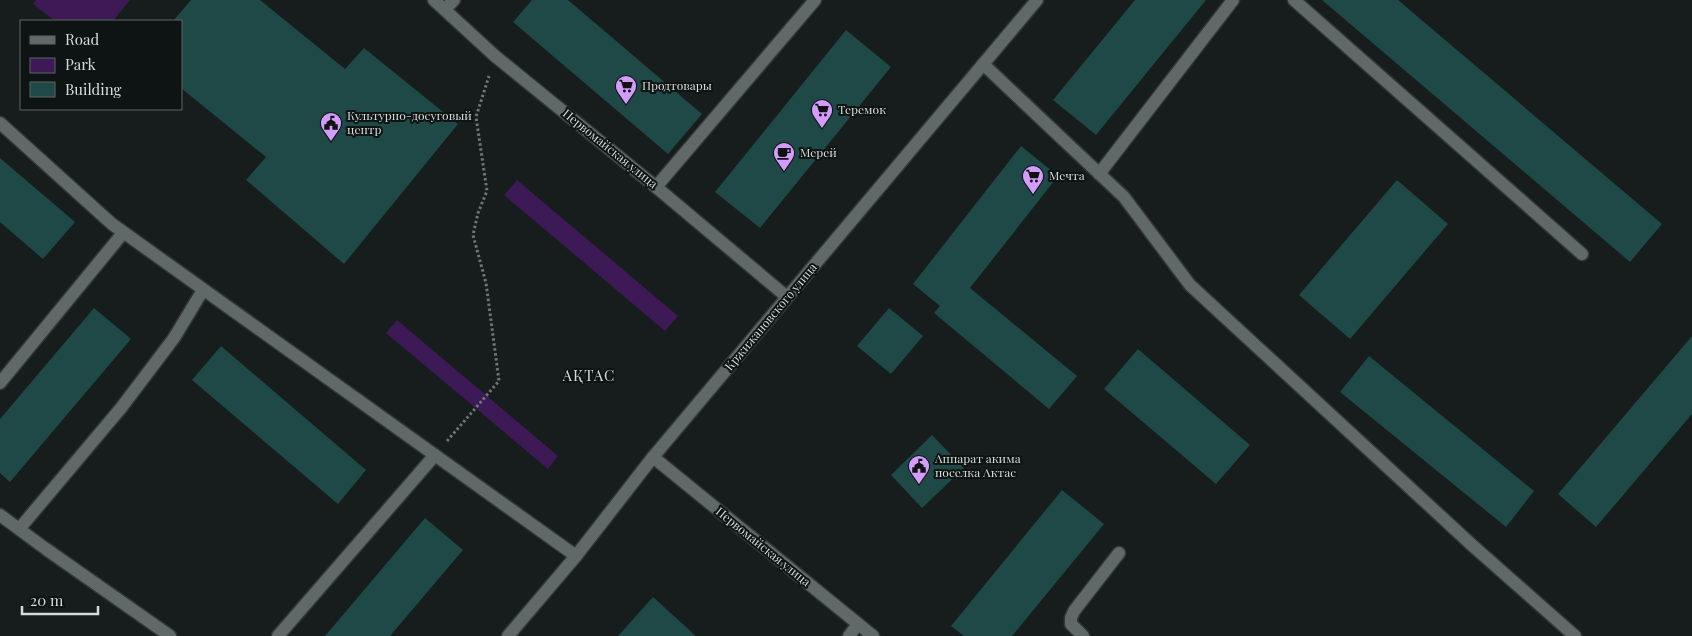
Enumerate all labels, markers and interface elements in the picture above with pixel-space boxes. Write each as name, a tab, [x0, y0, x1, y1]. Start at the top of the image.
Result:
legend	[20, 20, 182, 110]
text: Road	[65, 29, 99, 49]
text: Park	[65, 54, 97, 74]
supermarket icon: Продтовары	[614, 74, 638, 105]
place label: Продтовары	[642, 77, 712, 93]
text: Building	[65, 79, 122, 99]
supermarket icon: Теремок	[810, 98, 834, 129]
place label: Теремок	[838, 101, 886, 117]
street label: Первомайская улица	[560, 105, 661, 191]
place label: Культурно-досуговый центр	[347, 107, 472, 137]
public building icon: Культурно-досуговый центр	[319, 111, 343, 142]
cafe icon: Мерей	[772, 141, 796, 172]
place label: Мерей	[800, 144, 837, 160]
supermarket icon: Мечта	[1021, 164, 1045, 195]
place label: Мечта	[1049, 167, 1085, 183]
street label: Кржижановского улица	[721, 259, 820, 373]
district label: АҚТАС	[562, 365, 615, 385]
place label: Аппарат акима поселка Актас	[934, 450, 1021, 480]
public building icon: Аппарат акима поселка Актас	[907, 454, 931, 485]
street label: Первомайская улица	[713, 503, 814, 589]
scale bar	[22, 584, 99, 616]
text: 20 m	[30, 590, 64, 610]

